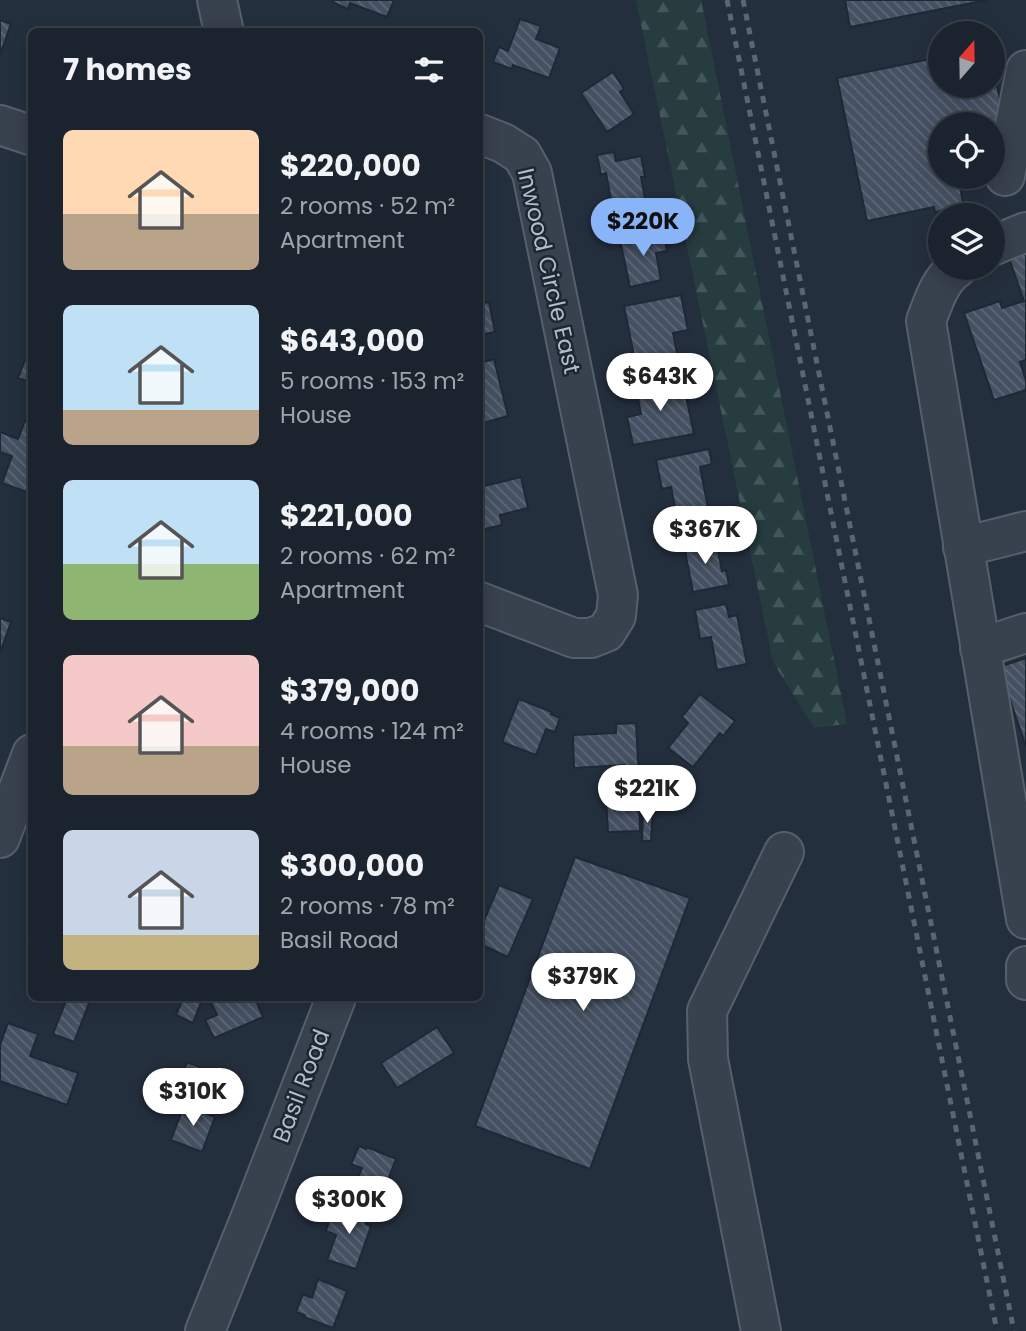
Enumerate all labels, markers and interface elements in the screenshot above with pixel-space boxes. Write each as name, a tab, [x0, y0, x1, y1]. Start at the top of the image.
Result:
north arrow	[928, 21, 1004, 98]
map controls	[928, 21, 1005, 280]
text: 7 homes	[63, 48, 192, 91]
icon: filters	[410, 51, 448, 89]
button: locate	[928, 112, 1005, 189]
text: $220,000	[280, 144, 421, 187]
icon: home	[119, 158, 203, 242]
street label: Inwood Circle East	[510, 165, 588, 377]
text: 2 rooms · 52 m²	[280, 190, 455, 222]
pin: $220K	[594, 198, 692, 258]
button: layers	[928, 203, 1005, 280]
text: $220K	[607, 205, 679, 237]
text: Apartment	[280, 224, 405, 256]
text: $643,000	[280, 319, 425, 362]
icon: home	[119, 333, 203, 417]
pin: $643K	[611, 354, 709, 413]
text: $643K	[622, 360, 698, 392]
text: 5 rooms · 153 m²	[280, 365, 464, 397]
text: House	[280, 399, 352, 431]
text: $221,000	[280, 494, 413, 537]
pin: $367K	[656, 506, 754, 566]
icon: home	[119, 508, 203, 592]
text: $367K	[669, 513, 741, 545]
text: 2 rooms · 62 m²	[280, 540, 456, 572]
text: Apartment	[280, 574, 405, 606]
text: $379,000	[280, 669, 420, 712]
icon: home	[119, 683, 203, 767]
text: 4 rooms · 124 m²	[280, 715, 464, 747]
text: House	[280, 749, 352, 781]
pin: $221K	[598, 766, 696, 825]
text: $221K	[614, 772, 680, 804]
text: $300,000	[280, 844, 424, 887]
icon: home	[119, 858, 203, 942]
text: 2 rooms · 78 m²	[280, 890, 455, 922]
text: Basil Road	[280, 924, 399, 956]
pin: $379K	[534, 954, 632, 1013]
text: $379K	[547, 960, 619, 992]
street label: Basil Road	[265, 1025, 337, 1147]
pin: $310K	[144, 1068, 242, 1128]
text: $310K	[159, 1075, 227, 1107]
pin: $300K	[300, 1176, 398, 1236]
text: $300K	[311, 1183, 387, 1215]

